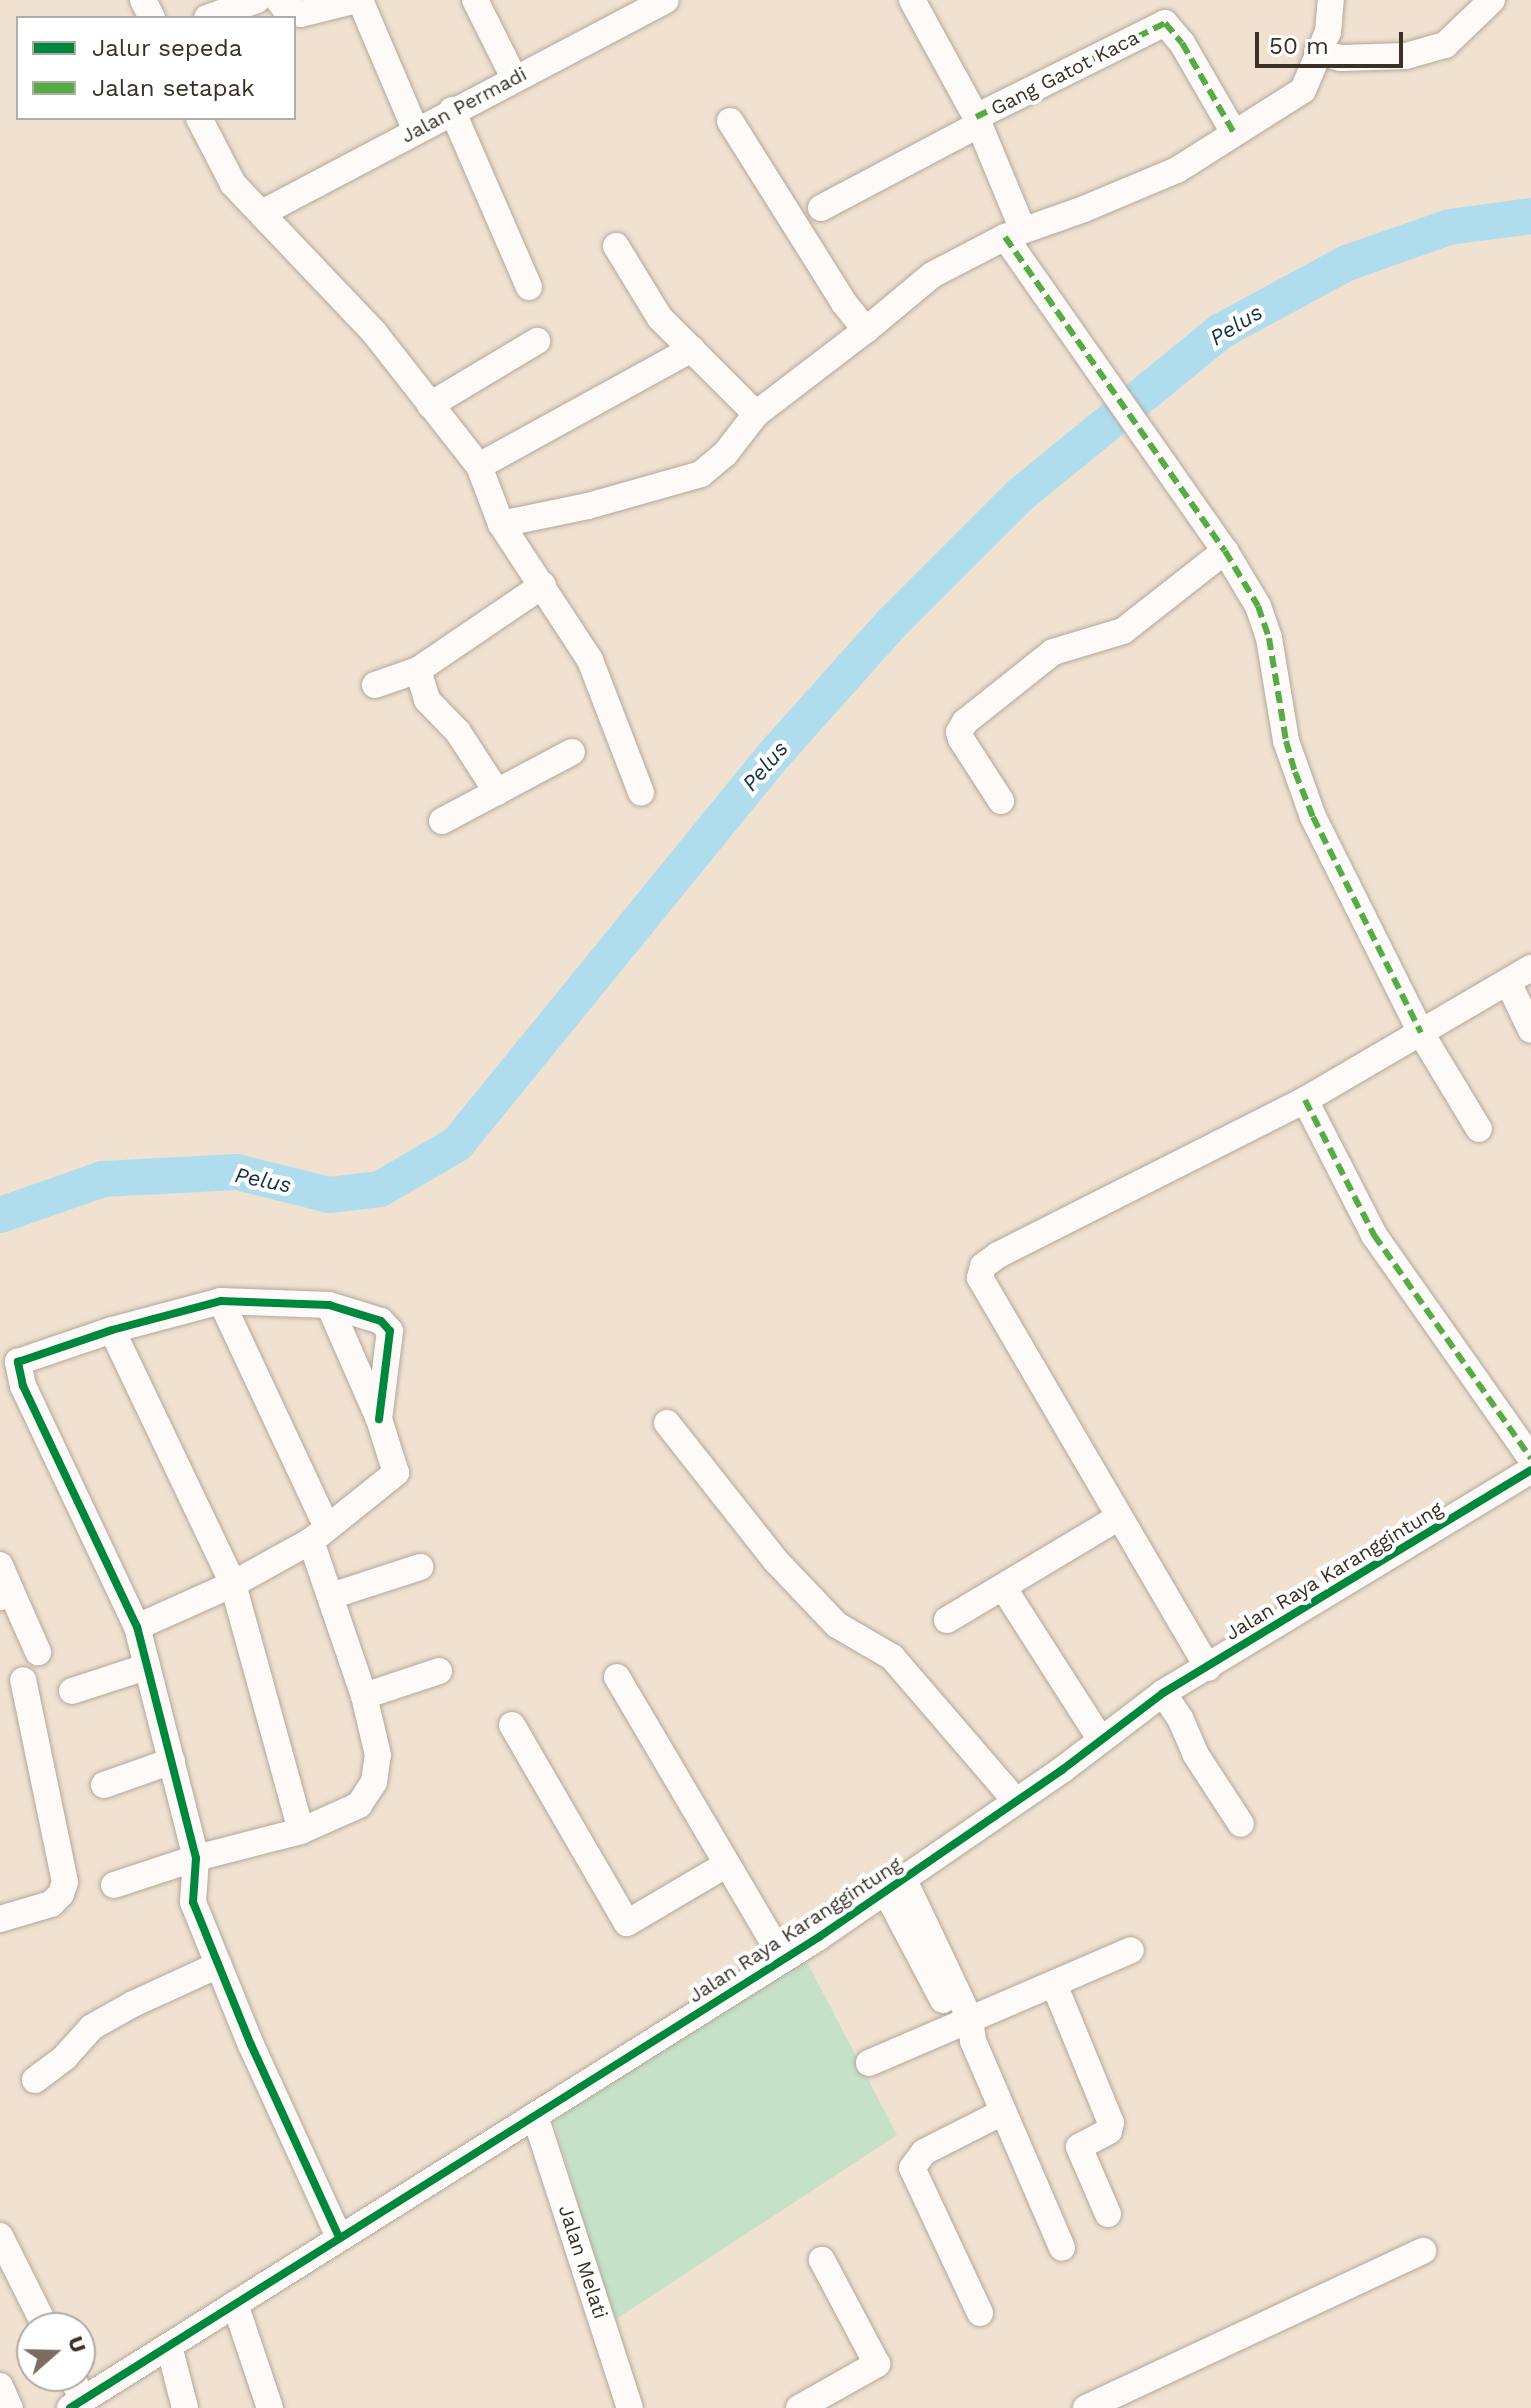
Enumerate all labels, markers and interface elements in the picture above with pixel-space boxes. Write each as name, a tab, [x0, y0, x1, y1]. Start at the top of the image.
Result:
legend	[16, 16, 296, 120]
scale bar	[1259, 16, 1407, 66]
street label: Gang Gatot Kaca	[987, 25, 1143, 121]
text: 50 m	[1269, 32, 1329, 60]
text: Jalur sepeda	[92, 34, 242, 62]
street label: Jalan Permadi	[397, 62, 531, 148]
text: Jalan setapak	[92, 74, 255, 102]
water label: Pelus	[1205, 299, 1267, 351]
water label: Pelus	[737, 736, 793, 796]
water label: Pelus	[233, 1162, 293, 1198]
street label: Jalan Raya Karanggintung	[1221, 1496, 1447, 1646]
street label: Jalan Raya Karanggintung	[684, 1852, 906, 2008]
street label: Jalan Melati	[553, 2202, 613, 2322]
north arrow	[16, 2312, 96, 2392]
text: U	[63, 2333, 92, 2356]

